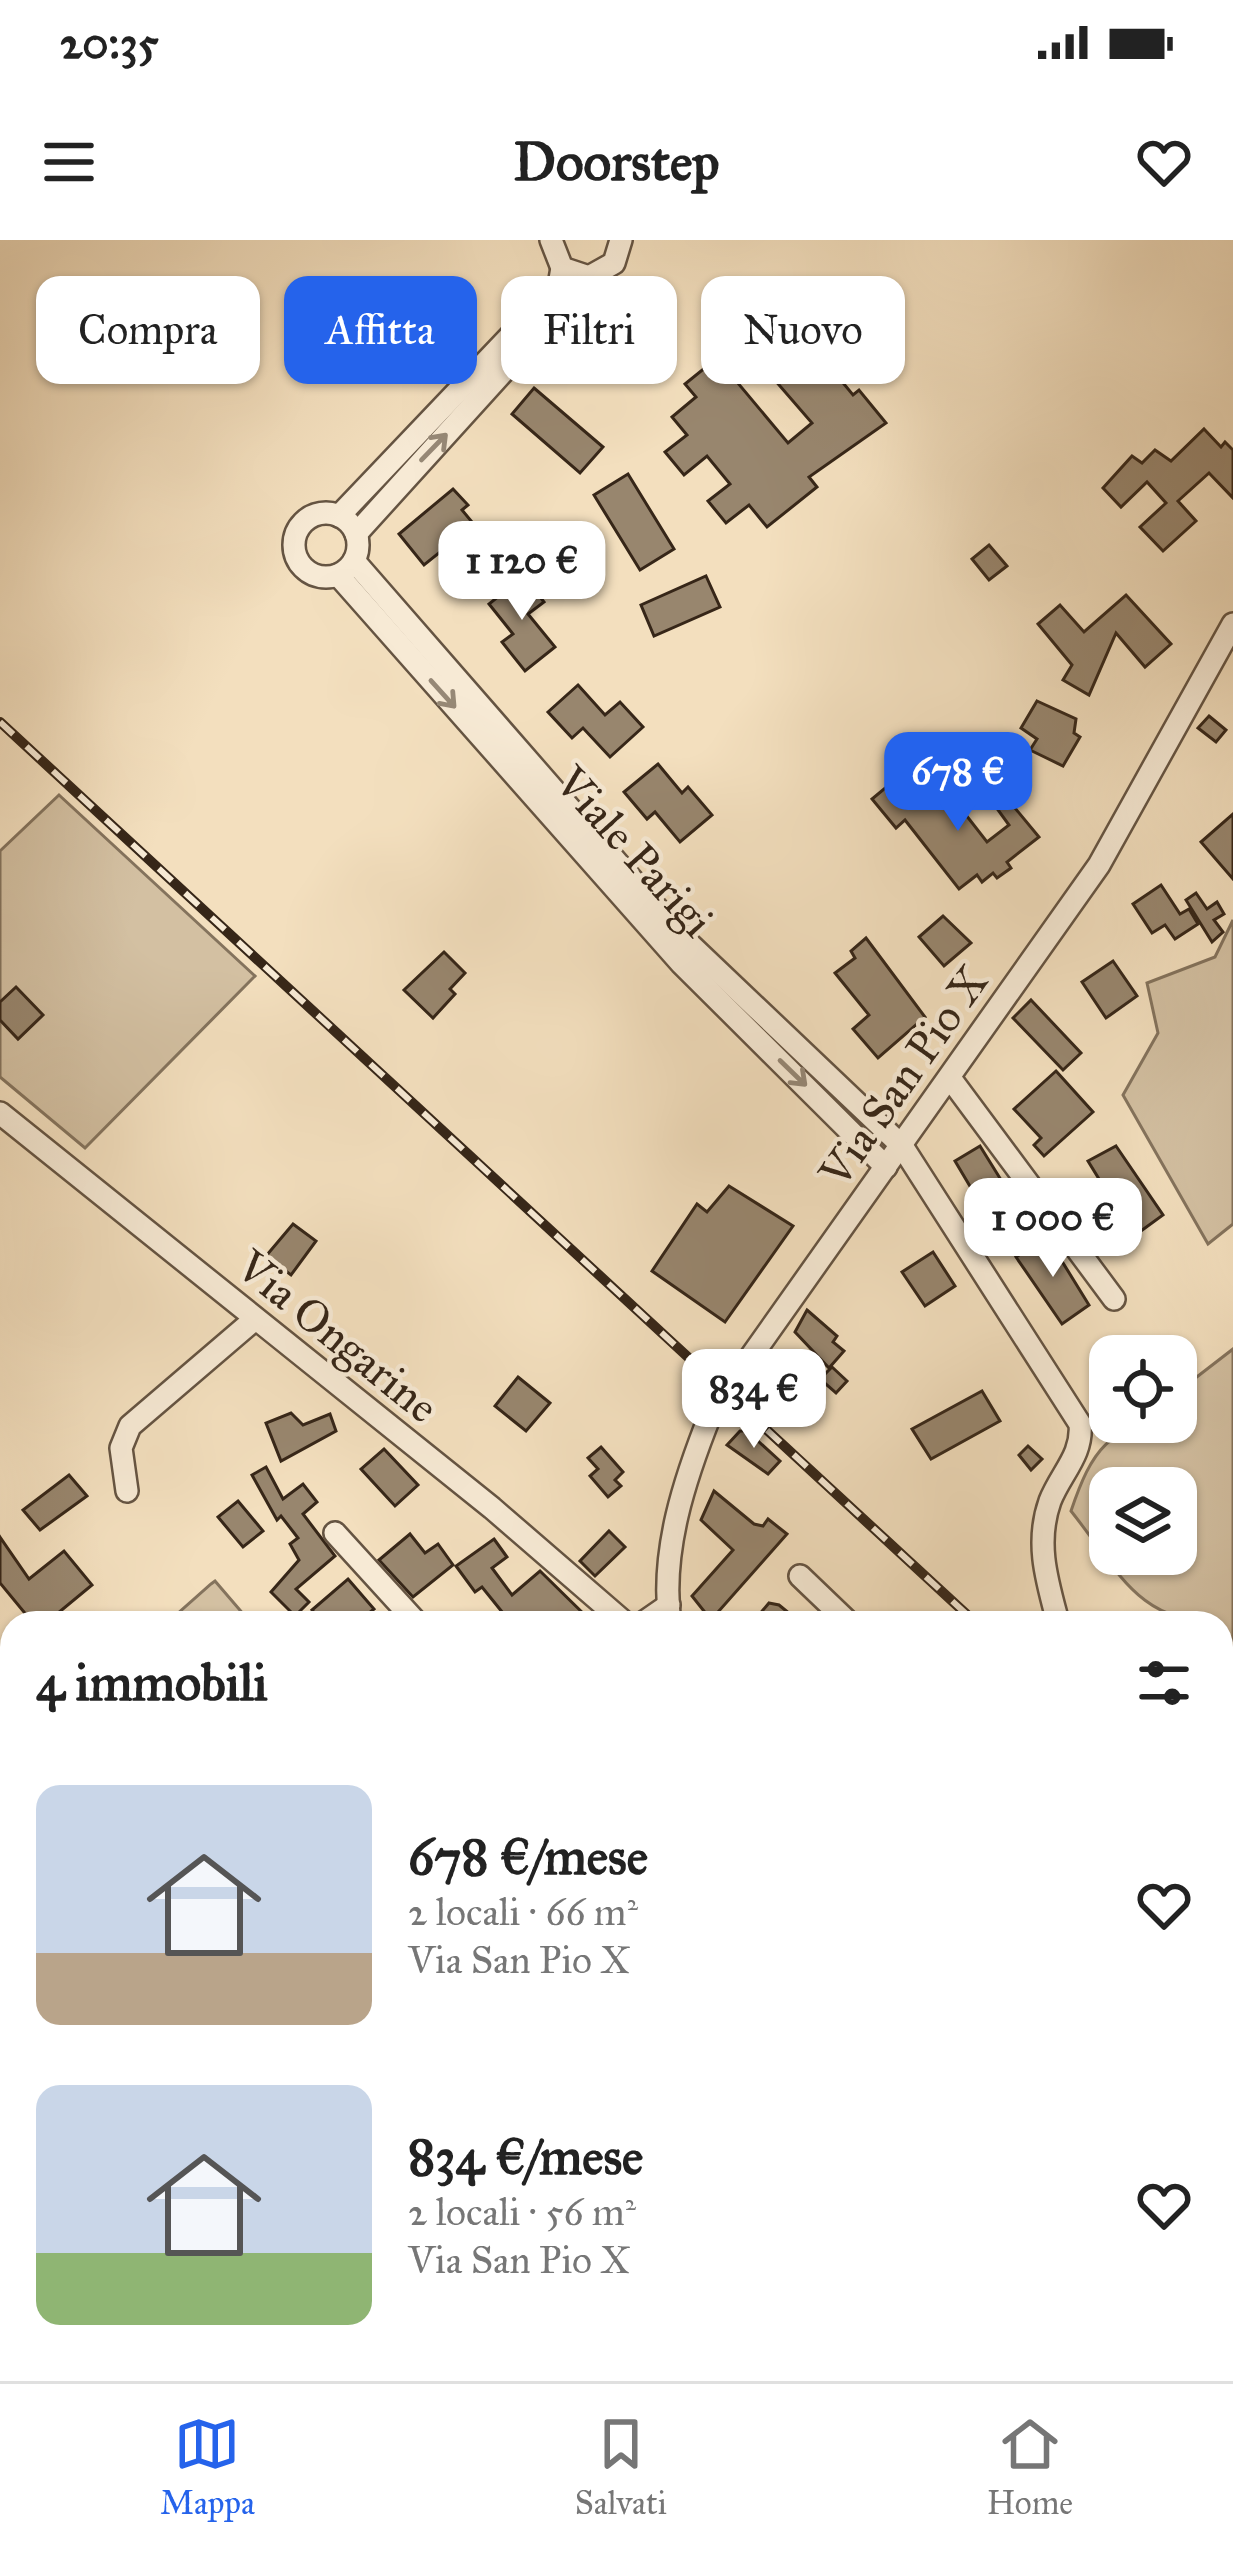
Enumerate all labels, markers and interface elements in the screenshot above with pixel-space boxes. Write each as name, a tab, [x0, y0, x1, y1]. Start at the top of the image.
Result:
text: 20:35	[60, 15, 159, 70]
icon: menu	[36, 129, 102, 195]
text: Doorstep	[513, 129, 720, 195]
icon: heart	[1131, 129, 1197, 195]
chip: Compra	[36, 276, 260, 384]
chip: Affitta	[284, 276, 477, 384]
chip: Filtri	[501, 276, 677, 384]
chip: Nuovo	[701, 276, 905, 384]
one-way arrow	[420, 433, 448, 463]
pin: 1 120 €	[411, 521, 633, 623]
text: 1 120 €	[465, 536, 579, 584]
one-way arrow	[429, 679, 456, 709]
pin: 678 €	[874, 732, 1042, 834]
text: 678 €	[911, 747, 1005, 795]
street label: Viale Parigi	[543, 754, 725, 948]
street label: Via San Pio X	[807, 955, 1000, 1198]
one-way arrow	[778, 1058, 807, 1086]
pin: 1 000 €	[942, 1178, 1164, 1280]
text: 1 000 €	[991, 1193, 1115, 1241]
street label: Via Ongarine	[225, 1238, 450, 1434]
map controls	[1089, 1335, 1197, 1575]
button: locate	[1089, 1335, 1197, 1443]
pin: 834 €	[670, 1349, 838, 1451]
text: 834 €	[709, 1364, 799, 1412]
button: layers	[1089, 1467, 1197, 1575]
icon: filters	[1131, 1650, 1197, 1716]
text: 4 immobili	[36, 1652, 267, 1714]
text: 678 €/mese	[408, 1826, 648, 1888]
icon: home	[132, 1833, 276, 1977]
icon: heart	[1131, 1872, 1197, 1938]
text: 2 locali · 66 m²	[408, 1888, 638, 1936]
text: Via San Pio X	[408, 1936, 631, 1984]
text: 834 €/mese	[408, 2126, 643, 2188]
icon: home	[132, 2133, 276, 2277]
icon: heart	[1131, 2172, 1197, 2238]
text: 2 locali · 56 m²	[408, 2188, 636, 2236]
text: Via San Pio X	[408, 2236, 631, 2284]
tab: Mappa	[160, 2411, 255, 2523]
tab: Salvati	[575, 2411, 667, 2523]
tab: Home	[987, 2411, 1073, 2523]

